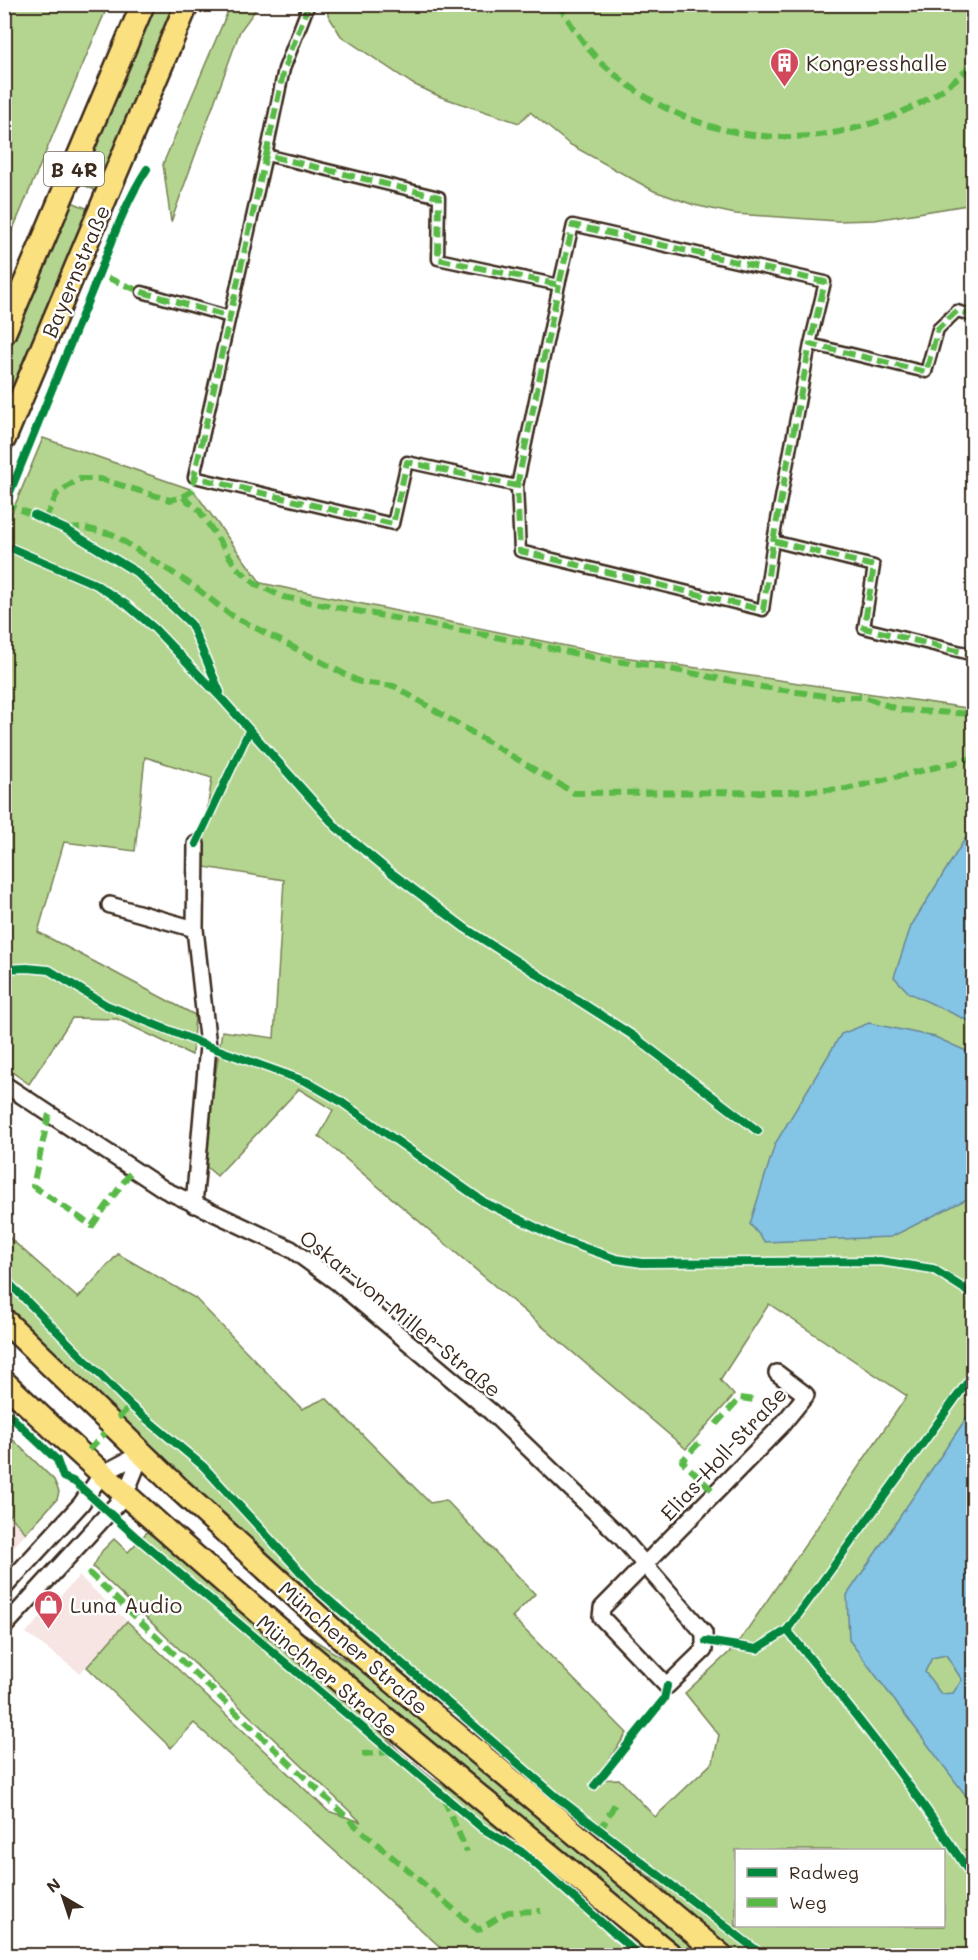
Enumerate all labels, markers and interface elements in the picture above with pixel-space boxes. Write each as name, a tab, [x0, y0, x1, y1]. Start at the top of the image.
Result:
building icon: Kongresshalle	[769, 46, 801, 88]
place label: Kongresshalle	[806, 49, 947, 76]
road number: B 4R	[44, 152, 104, 186]
street label: Bayernstraße	[35, 201, 115, 341]
street label: Oskar-von-Miller-Straße	[295, 1223, 507, 1403]
street label: Elias-Holl-Straße	[654, 1380, 792, 1526]
street label: Münchener Straße	[273, 1575, 435, 1719]
shop icon: Luna Audio	[33, 1588, 65, 1630]
place label: Luna Audio	[70, 1591, 182, 1618]
street label: Münchner Straße	[252, 1608, 404, 1742]
legend	[735, 1849, 945, 1927]
text: Radweg	[789, 1860, 859, 1884]
north arrow	[33, 1867, 93, 1927]
text: N	[42, 1873, 65, 1897]
text: Weg	[789, 1890, 826, 1914]

